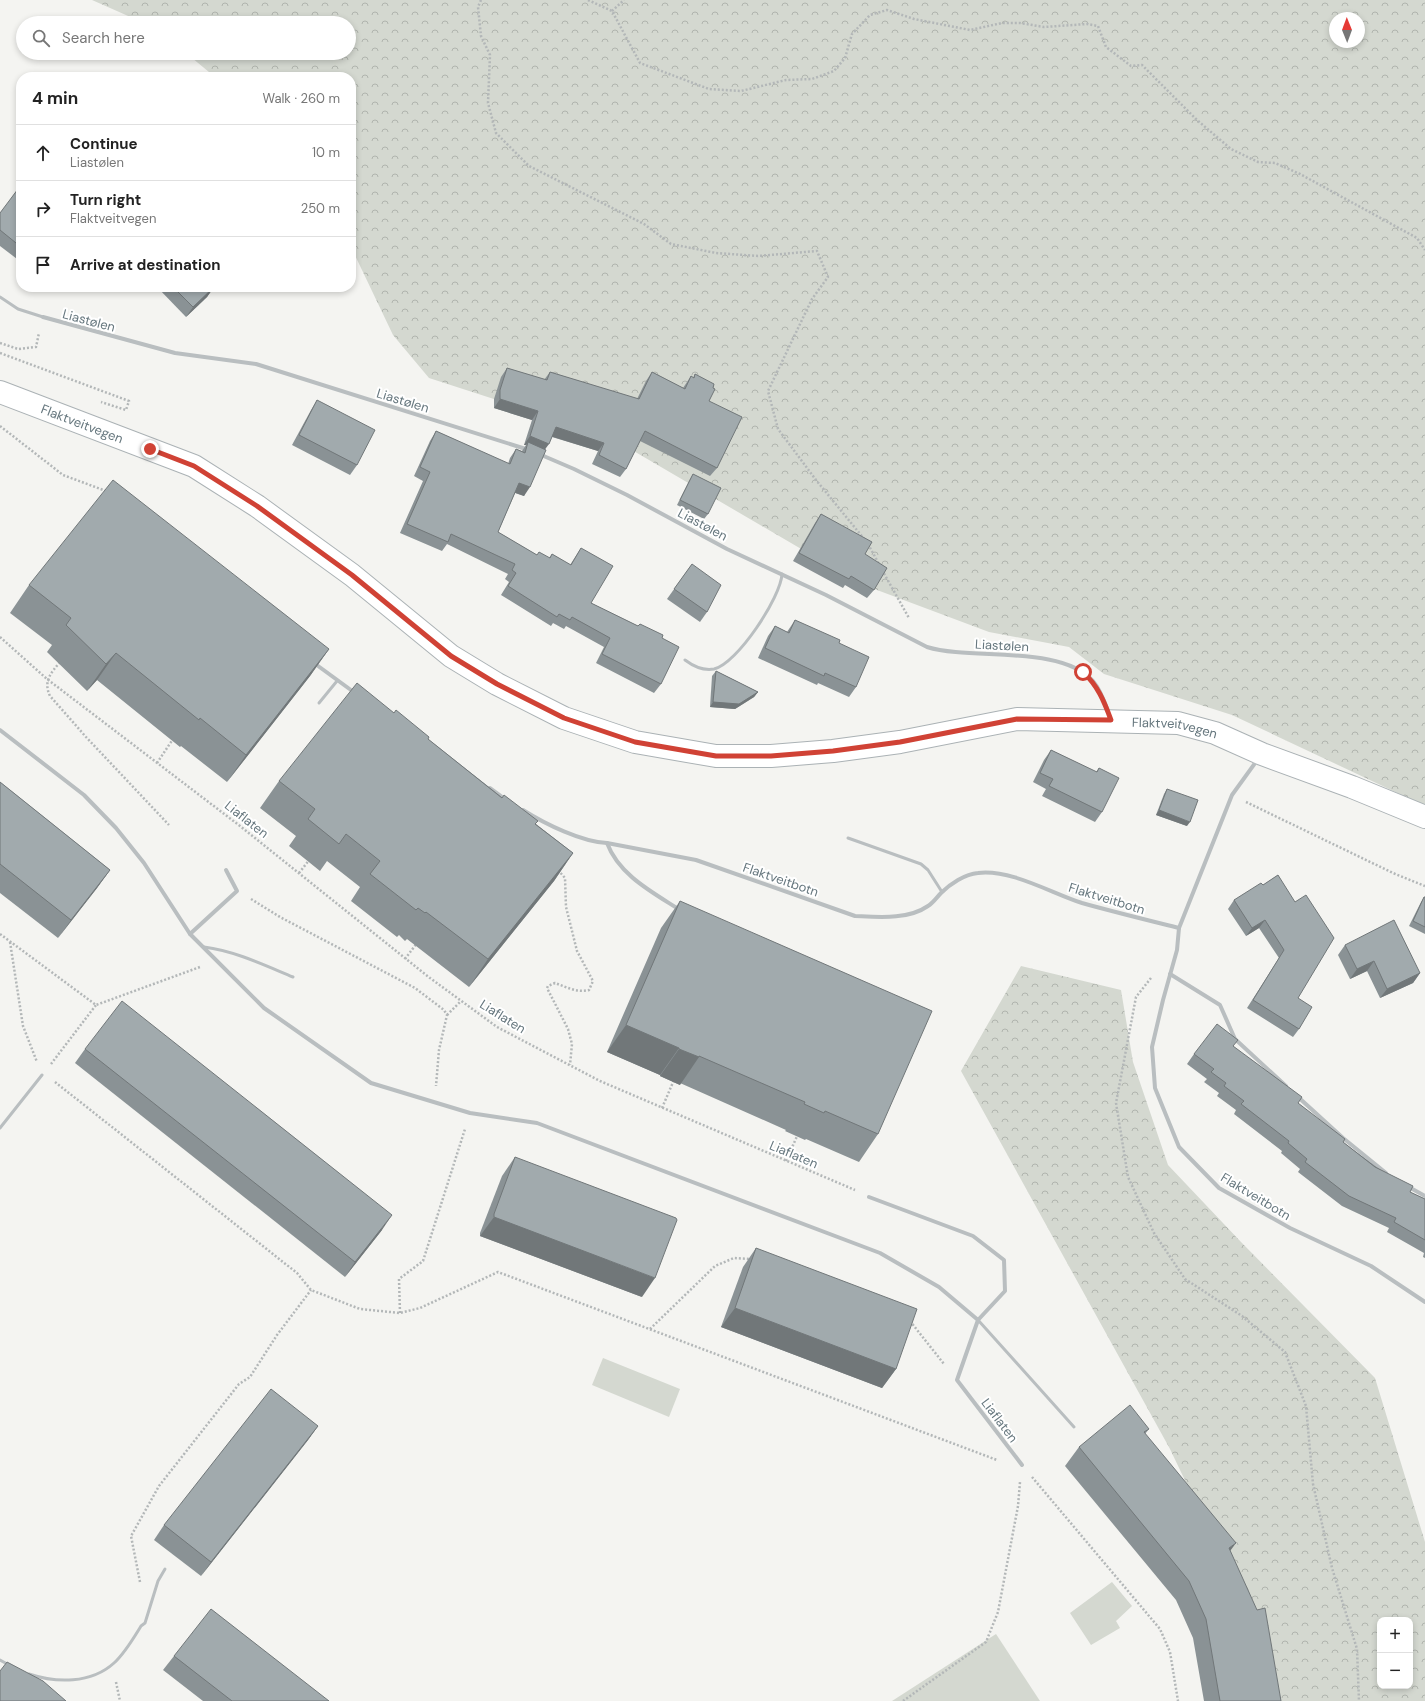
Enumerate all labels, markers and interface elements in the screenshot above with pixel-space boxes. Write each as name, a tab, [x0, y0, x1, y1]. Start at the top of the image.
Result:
north arrow	[1329, 12, 1365, 48]
search box	[16, 16, 356, 60]
icon: search	[30, 27, 52, 49]
text: Search here	[62, 28, 145, 48]
text: 4 min	[32, 87, 78, 109]
text: Walk · 260 m	[262, 90, 340, 107]
text: Continue	[70, 134, 138, 154]
icon: ahead	[32, 142, 54, 164]
text: 10 m	[312, 144, 340, 161]
text: Liastølen	[70, 154, 124, 171]
text: Turn right	[70, 190, 141, 210]
icon: right	[32, 198, 54, 220]
text: 250 m	[301, 200, 340, 217]
text: Flaktveitvegen	[70, 210, 156, 227]
icon: arrive	[32, 254, 54, 276]
text: Arrive at destination	[70, 255, 221, 275]
street label: Liastølen	[61, 305, 117, 336]
street label: Liastølen	[375, 384, 431, 416]
street label: Flaktveitvegen	[39, 400, 125, 447]
route end	[141, 440, 159, 458]
street label: Liastølen	[675, 504, 731, 545]
street label: Liastølen	[975, 636, 1029, 655]
route start	[1074, 663, 1092, 681]
street label: Flaktveitvegen	[1132, 714, 1219, 742]
street label: Liaflaten	[221, 797, 272, 842]
street label: Flaktveitbotn	[741, 859, 821, 900]
street label: Flaktveitbotn	[1067, 879, 1147, 918]
street label: Liaflaten	[477, 996, 529, 1037]
street label: Liaflaten	[767, 1137, 821, 1172]
street label: Flaktveitbotn	[1218, 1169, 1294, 1224]
street label: Liaflaten	[977, 1395, 1022, 1446]
map controls	[1377, 1617, 1413, 1689]
button: +	[1377, 1617, 1413, 1653]
button: −	[1377, 1653, 1413, 1689]

